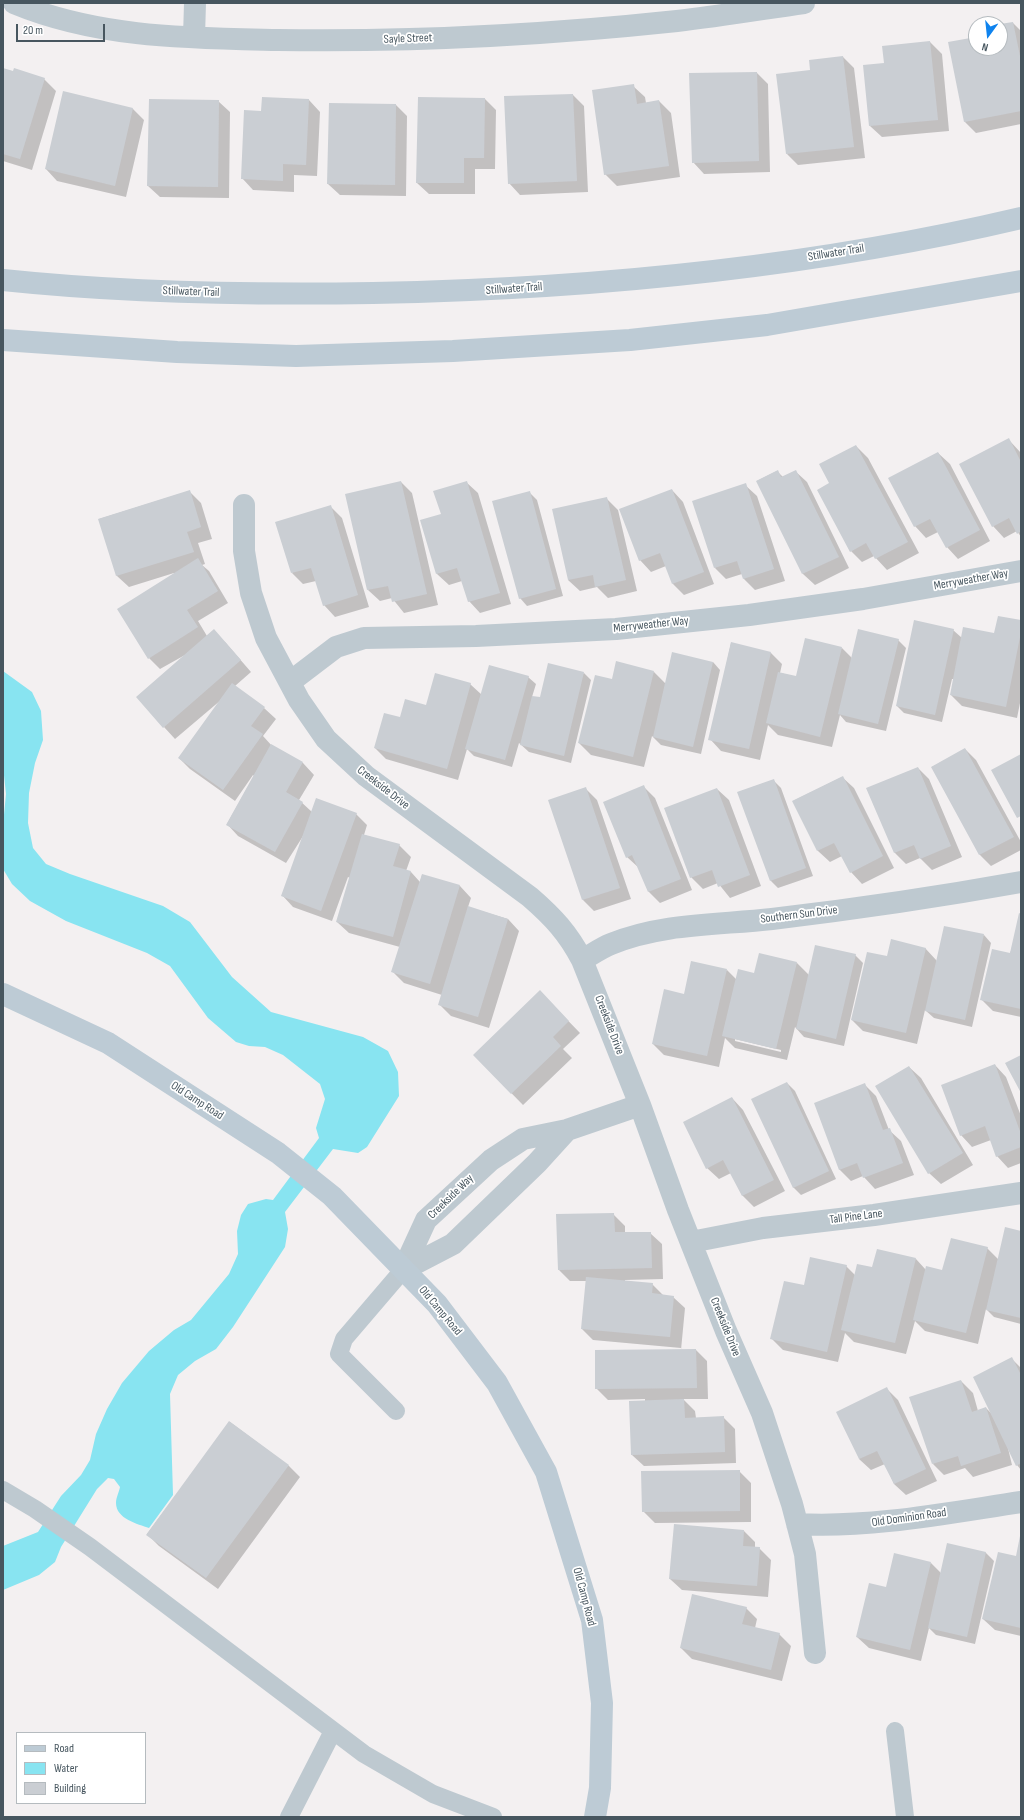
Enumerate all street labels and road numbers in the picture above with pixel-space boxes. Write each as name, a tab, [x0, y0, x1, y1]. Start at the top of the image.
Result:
street label: Sayle Street	[383, 31, 433, 47]
street label: Stillwater Trail	[807, 241, 865, 265]
street label: Stillwater Trail	[485, 280, 543, 298]
street label: Stillwater Trail	[162, 284, 220, 300]
street label: Merryweather Way	[933, 566, 1009, 594]
street label: Merryweather Way	[613, 614, 689, 636]
street label: Creekside Drive	[354, 763, 412, 813]
street label: Southern Sun Drive	[760, 903, 838, 927]
street label: Creekside Drive	[591, 993, 627, 1057]
street label: Old Camp Road	[168, 1079, 226, 1123]
street label: Creekside Way	[425, 1172, 477, 1222]
street label: Tall Pine Lane	[829, 1207, 883, 1227]
street label: Old Camp Road	[415, 1283, 465, 1339]
street label: Creekside Drive	[707, 1295, 743, 1359]
street label: Old Dominion Road	[871, 1506, 947, 1530]
street label: Old Camp Road	[569, 1566, 599, 1628]

